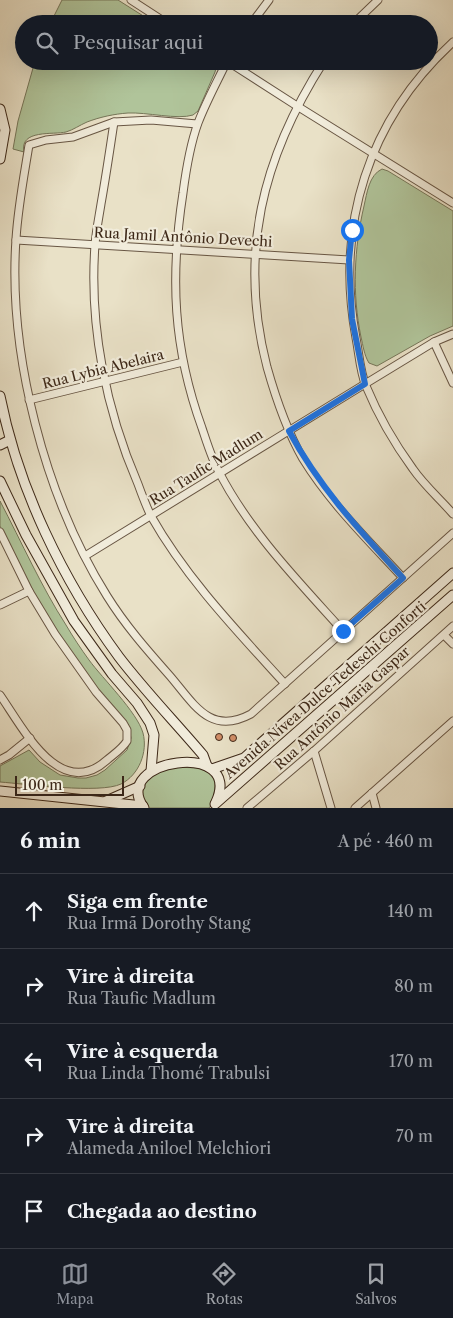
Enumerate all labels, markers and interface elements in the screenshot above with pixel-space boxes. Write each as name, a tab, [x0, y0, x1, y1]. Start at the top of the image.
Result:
search box	[15, 15, 438, 70]
icon: search	[33, 29, 61, 57]
text: Pesquisar aqui	[73, 31, 203, 54]
route start	[341, 219, 364, 242]
street label: Rua Jamil Antônio Devechi	[93, 223, 273, 251]
street label: Rua Lybia Abelaira	[40, 345, 166, 393]
street label: Rua Taufic Madlum	[146, 425, 266, 509]
street label: Avenida Nívea Dulce Tedeschi Conforti	[220, 597, 430, 783]
route end	[332, 620, 355, 643]
street label: Rua Antônio Maria Gaspar	[270, 642, 414, 774]
scale bar	[15, 773, 124, 796]
text: 100 m	[22, 776, 62, 794]
text: 6 min	[20, 828, 81, 853]
text: A pé · 460 m	[338, 831, 433, 851]
text: Siga em frente	[67, 890, 208, 913]
icon: ahead	[20, 897, 48, 925]
text: 140 m	[388, 901, 433, 921]
text: Rua Irmã Dorothy Stang	[67, 913, 250, 933]
text: Vire à direita	[67, 965, 194, 988]
icon: right	[20, 972, 48, 1000]
text: 80 m	[394, 976, 433, 996]
text: Rua Taufic Madlum	[67, 988, 216, 1008]
text: Vire à esquerda	[67, 1040, 218, 1063]
icon: left	[20, 1047, 48, 1075]
text: 170 m	[389, 1051, 433, 1071]
text: Rua Linda Thomé Trabulsi	[67, 1063, 270, 1083]
text: Vire à direita	[67, 1115, 194, 1138]
icon: right	[20, 1122, 48, 1150]
text: 70 m	[396, 1126, 433, 1146]
text: Alameda Aniloel Melchiori	[67, 1138, 271, 1158]
icon: arrive	[20, 1197, 48, 1225]
text: Chegada ao destino	[67, 1200, 257, 1223]
tab: Mapa	[56, 1260, 94, 1308]
tab: Rotas	[206, 1260, 243, 1308]
tab: Salvos	[355, 1260, 397, 1308]

